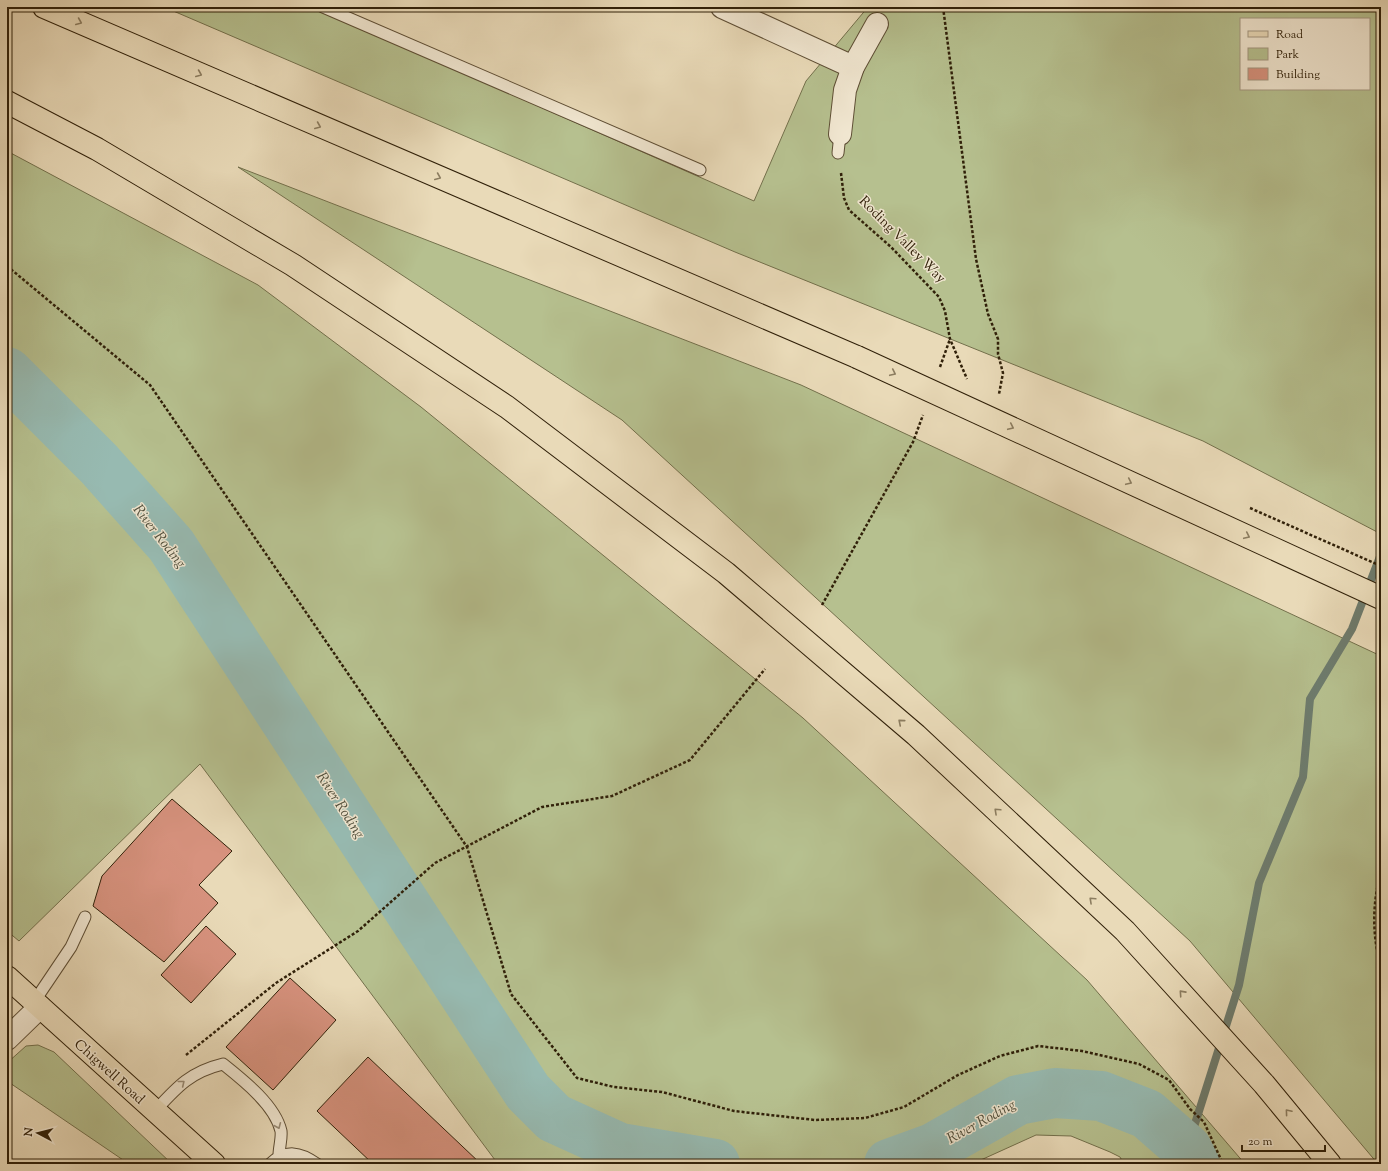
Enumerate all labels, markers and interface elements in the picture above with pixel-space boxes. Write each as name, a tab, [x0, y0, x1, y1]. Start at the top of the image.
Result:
one-way arrow	[76, 18, 83, 26]
legend	[1240, 18, 1370, 90]
text: Road	[1276, 26, 1303, 44]
text: Park	[1276, 46, 1299, 64]
text: Building	[1276, 66, 1320, 84]
one-way arrow	[194, 69, 202, 77]
one-way arrow	[314, 121, 321, 129]
one-way arrow	[433, 172, 441, 180]
street label: Roding Valley Way	[854, 192, 950, 289]
one-way arrow	[889, 368, 896, 376]
one-way arrow	[1007, 422, 1014, 430]
one-way arrow	[1125, 477, 1132, 485]
water label: River Roding	[127, 501, 191, 574]
one-way arrow	[1243, 531, 1250, 539]
one-way arrow	[899, 720, 906, 727]
water label: River Roding	[310, 768, 369, 844]
one-way arrow	[994, 808, 1002, 815]
one-way arrow	[1089, 897, 1097, 904]
one-way arrow	[1179, 990, 1186, 998]
street label: Chigwell Road	[69, 1035, 149, 1110]
one-way arrow	[178, 1081, 185, 1088]
water label: River Roding	[943, 1095, 1020, 1150]
one-way arrow	[1285, 1110, 1292, 1117]
north arrow	[18, 1113, 58, 1153]
one-way arrow	[274, 1123, 282, 1130]
text: N	[20, 1126, 38, 1138]
scale bar	[1242, 1127, 1325, 1153]
text: 20 m	[1248, 1133, 1273, 1151]

